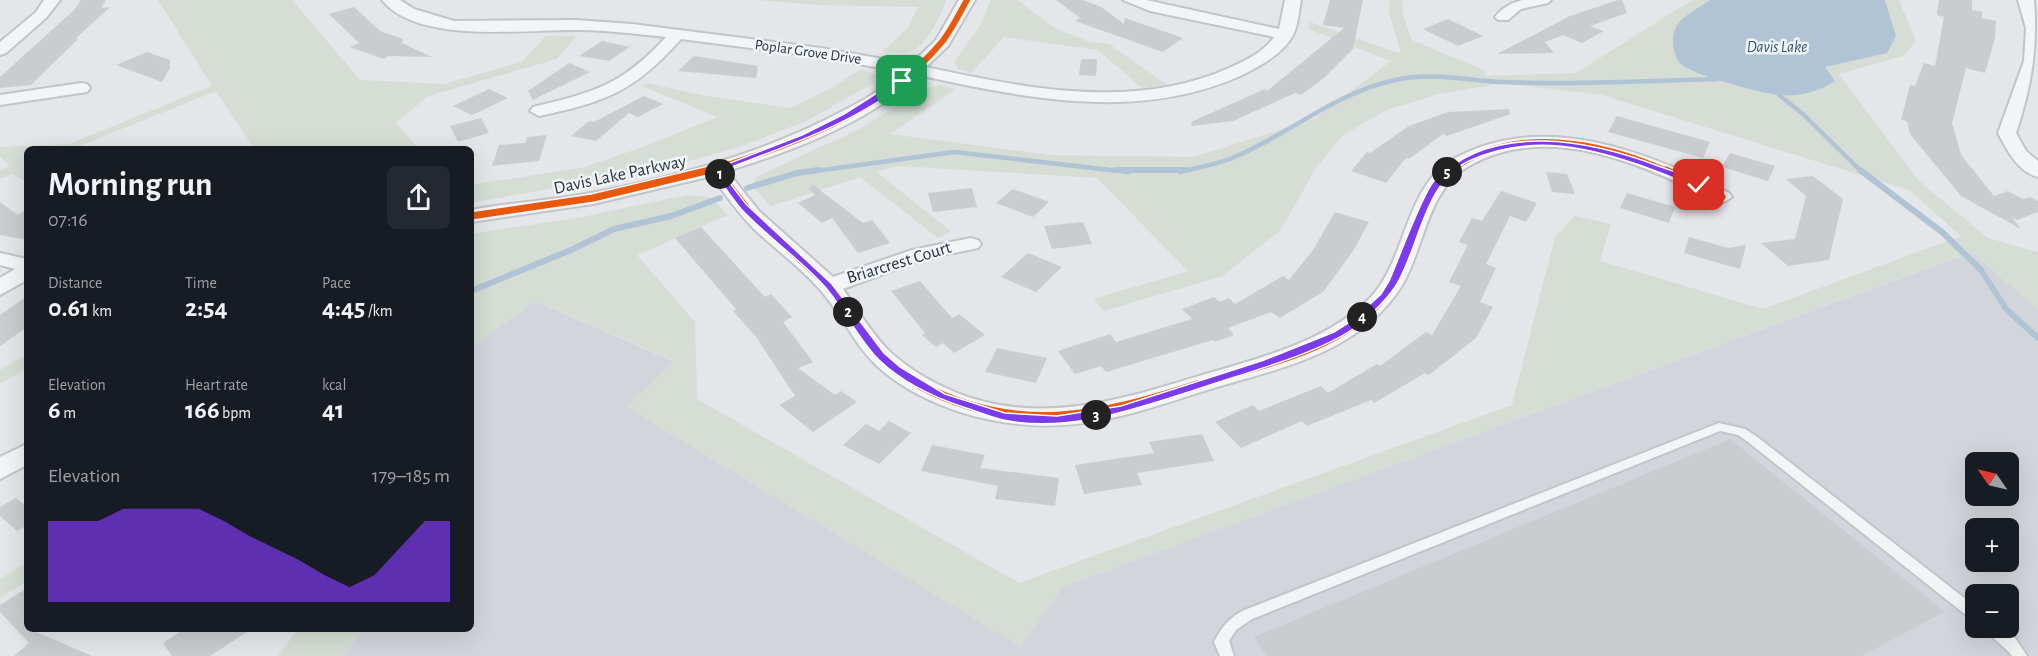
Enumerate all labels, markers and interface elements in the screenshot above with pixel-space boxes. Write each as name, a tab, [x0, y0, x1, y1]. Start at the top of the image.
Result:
street label: Poplar Grove Drive	[754, 37, 862, 67]
water label: Davis Lake	[1747, 39, 1807, 55]
pin	[876, 55, 927, 106]
icon: arrive	[885, 64, 918, 97]
street label: Davis Lake Parkway	[552, 152, 688, 198]
pin: 5	[1432, 157, 1462, 187]
pin: 1	[705, 159, 735, 189]
pin	[1673, 159, 1724, 210]
text: 5	[1444, 164, 1450, 180]
button: share	[387, 166, 450, 229]
text: 1	[717, 166, 723, 182]
icon: check	[1682, 168, 1715, 201]
text: Morning run	[48, 169, 212, 202]
text: 07:16	[48, 210, 88, 230]
street label: Briarcrest Court	[845, 238, 954, 287]
text: Distance	[48, 275, 102, 291]
text: Time	[185, 275, 217, 291]
text: Pace	[322, 275, 351, 291]
text: 0.61	[48, 295, 89, 321]
text: 2:54	[185, 295, 228, 321]
text: 4:45	[322, 295, 365, 321]
pin: 2	[833, 297, 863, 327]
pin: 4	[1347, 302, 1377, 332]
text: km	[89, 303, 112, 319]
text: /km	[365, 303, 393, 319]
text: 2	[844, 304, 852, 320]
text: 4	[1358, 309, 1366, 325]
text: Elevation	[48, 377, 106, 393]
text: Heart rate	[185, 377, 248, 393]
text: kcal	[322, 377, 346, 393]
text: 6	[48, 397, 61, 423]
text: 166	[185, 397, 219, 423]
text: 41	[322, 397, 344, 423]
pin: 3	[1081, 400, 1111, 430]
text: m	[61, 405, 76, 421]
text: bpm	[219, 405, 251, 421]
text: 3	[1093, 407, 1099, 423]
north arrow	[1965, 452, 2019, 506]
map controls	[1965, 452, 2019, 638]
text: Elevation	[48, 466, 120, 486]
text: 179–185 m	[372, 466, 450, 486]
button: +	[1965, 518, 2019, 572]
button: −	[1965, 584, 2019, 638]

